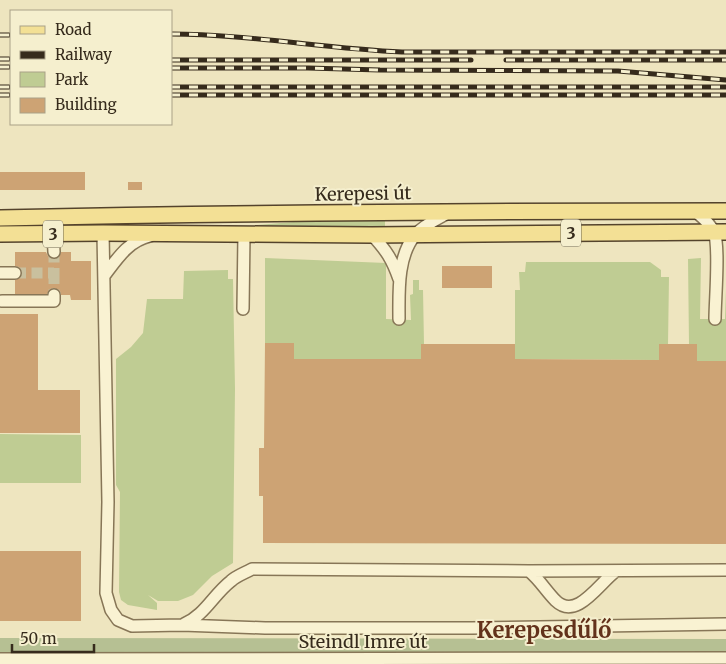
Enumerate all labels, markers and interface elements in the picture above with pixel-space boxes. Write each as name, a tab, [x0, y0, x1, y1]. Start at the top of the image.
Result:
legend	[10, 10, 172, 125]
text: Road	[55, 20, 91, 39]
text: Railway	[55, 45, 112, 64]
text: Park	[55, 70, 89, 89]
text: Building	[55, 95, 117, 114]
street label: Kerepesi út	[314, 181, 412, 206]
road number: 3	[43, 220, 63, 248]
road number: 3	[561, 220, 581, 247]
district label: Kerepesdűlő	[476, 616, 612, 644]
scale bar	[12, 622, 95, 654]
text: 50 m	[20, 629, 57, 648]
street label: Steindl Imre út	[299, 630, 427, 653]

